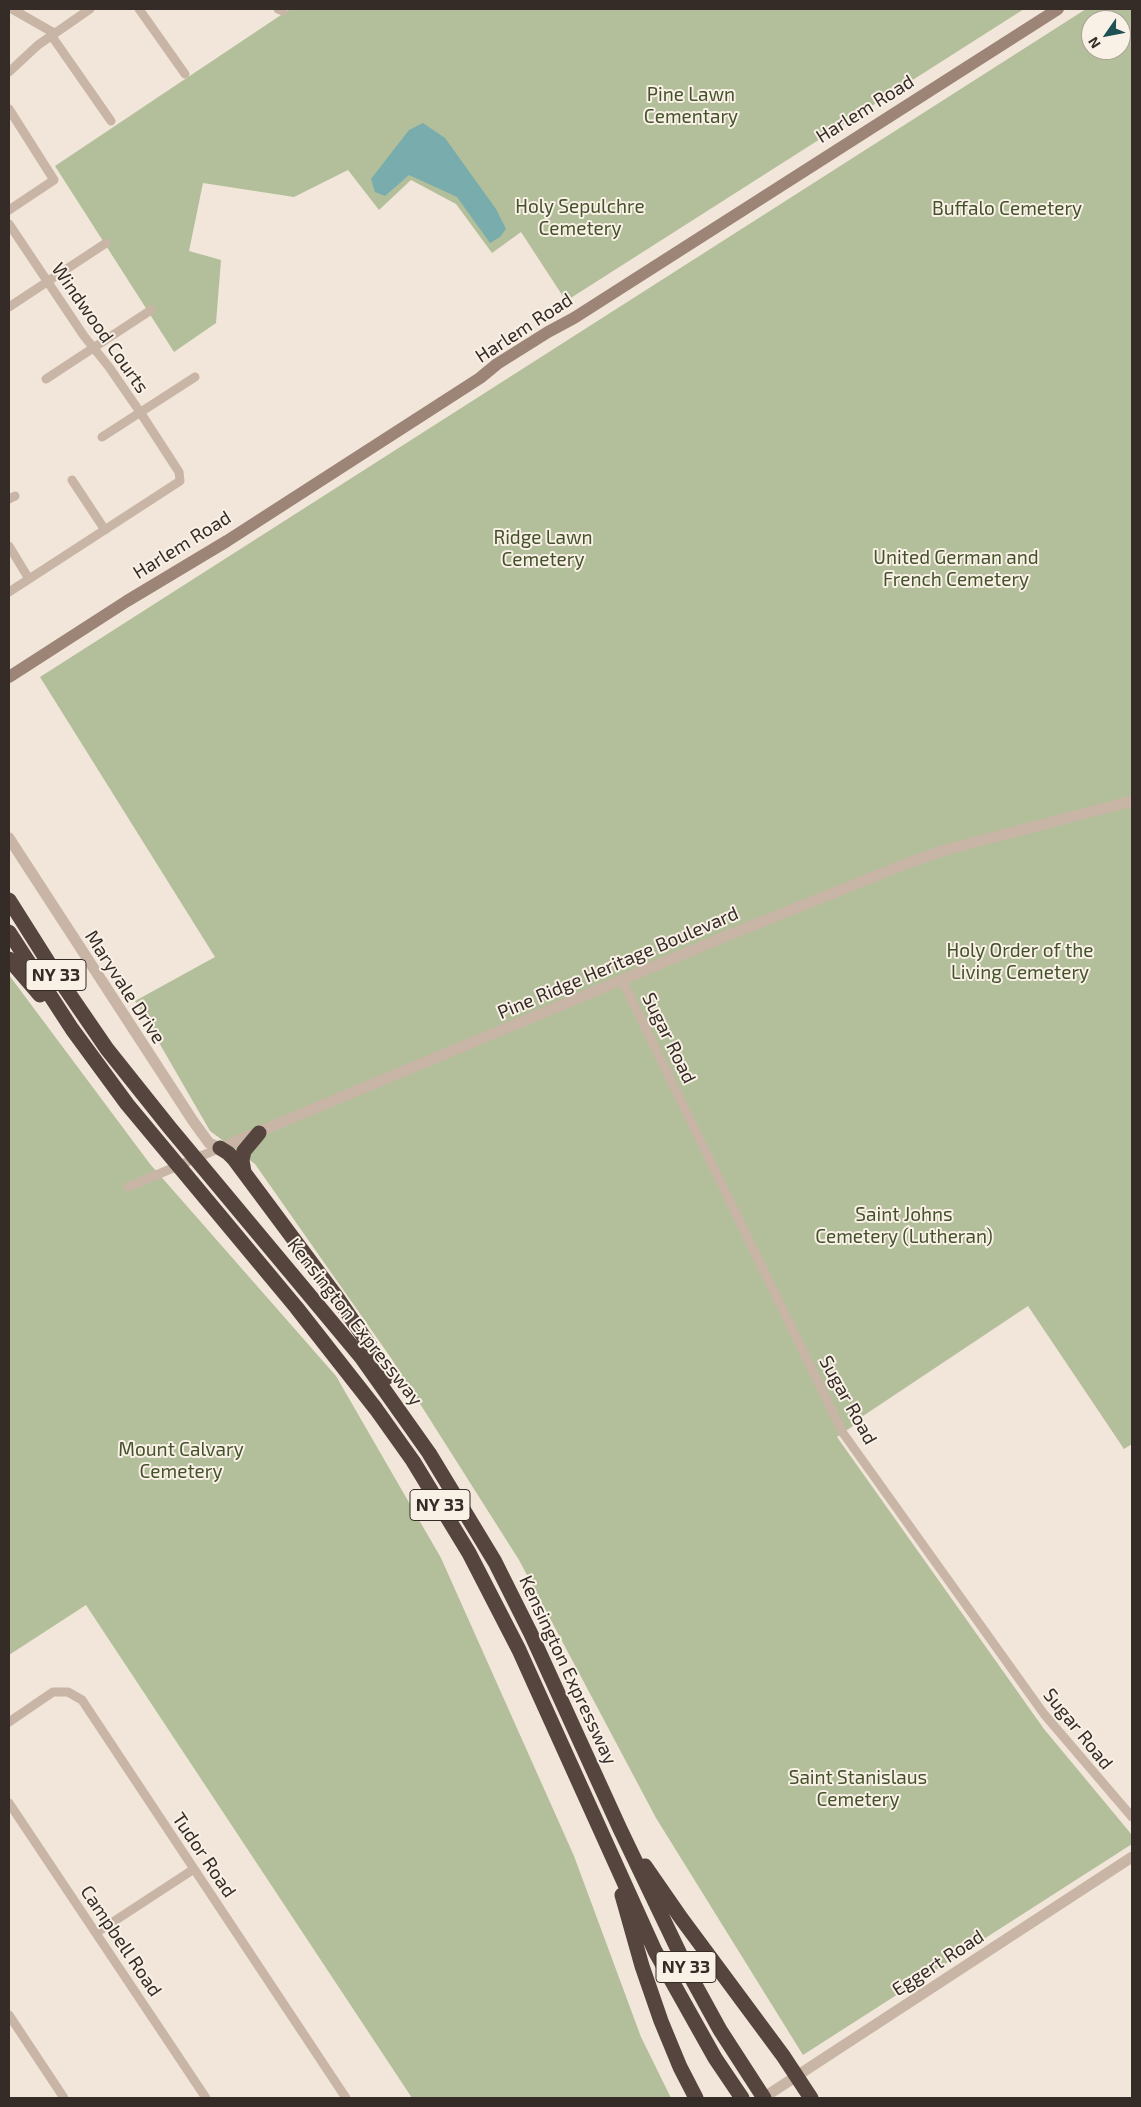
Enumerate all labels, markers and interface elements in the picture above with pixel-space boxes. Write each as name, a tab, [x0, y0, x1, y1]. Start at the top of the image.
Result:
north arrow	[1081, 10, 1131, 60]
text: N	[1084, 34, 1104, 52]
street label: Harlem Road	[812, 70, 918, 148]
park label: Pine Lawn Cementary	[644, 84, 738, 128]
park label: Holy Sepulchre Cemetery	[515, 196, 645, 240]
park label: Buffalo Cemetery	[932, 198, 1082, 220]
street label: Windwood Courts	[47, 258, 153, 398]
street label: Harlem Road	[471, 288, 577, 368]
street label: Harlem Road	[129, 506, 235, 584]
park label: Ridge Lawn Cemetery	[493, 527, 593, 571]
park label: United German and French Cemetery	[873, 547, 1039, 591]
street label: Pine Ridge Heritage Boulevard	[494, 902, 742, 1024]
street label: Maryvale Drive	[80, 926, 170, 1048]
park label: Holy Order of the Living Cemetery	[947, 940, 1093, 984]
road number: NY 33	[26, 960, 86, 990]
street label: Sugar Road	[637, 989, 701, 1087]
park label: Saint Johns Cemetery (Lutheran)	[815, 1204, 993, 1248]
street label: Kensington Expressway	[283, 1234, 427, 1410]
street label: Sugar Road	[814, 1352, 882, 1448]
park label: Mount Calvary Cemetery	[118, 1439, 244, 1483]
road number: NY 33	[410, 1490, 470, 1520]
street label: Kensington Expressway	[514, 1572, 622, 1768]
street label: Sugar Road	[1038, 1684, 1118, 1774]
park label: Saint Stanislaus Cemetery	[789, 1767, 927, 1811]
street label: Tudor Road	[167, 1808, 241, 1902]
street label: Campbell Road	[75, 1881, 167, 2001]
street label: Eggert Road	[888, 1925, 988, 2001]
road number: NY 33	[656, 1951, 716, 1982]

